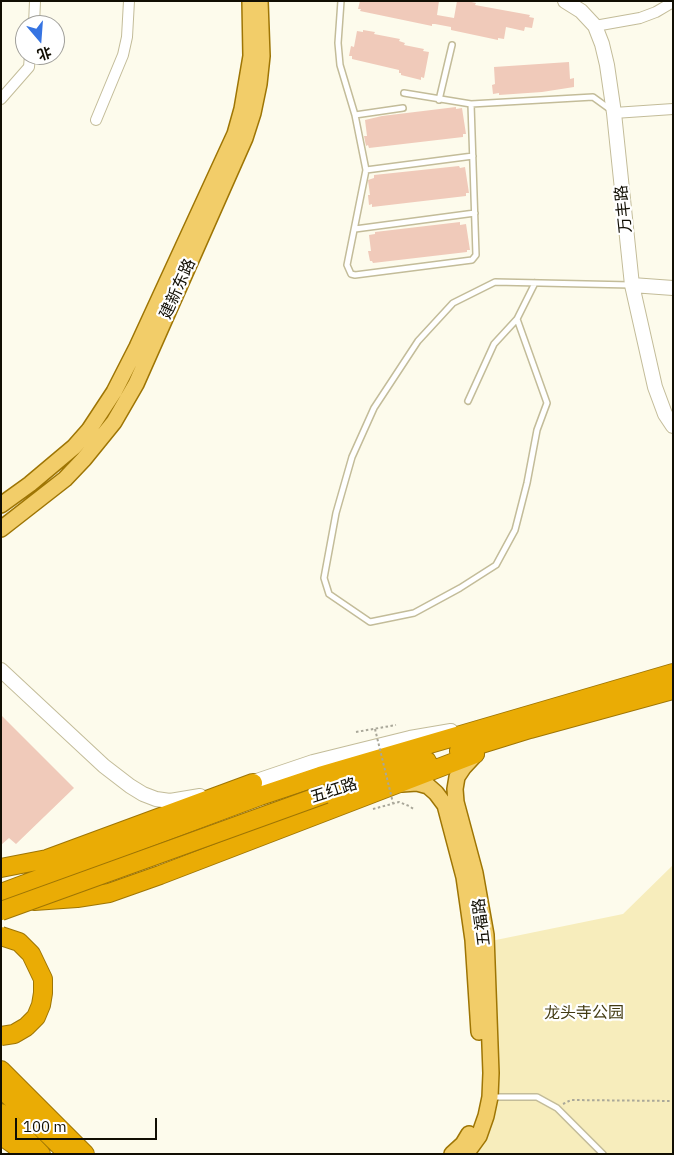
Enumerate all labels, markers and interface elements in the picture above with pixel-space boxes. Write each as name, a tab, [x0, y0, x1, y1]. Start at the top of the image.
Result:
north arrow	[15, 15, 65, 65]
text: 北	[35, 43, 54, 64]
street label: 万丰路	[612, 184, 636, 234]
street label: 建新东路	[156, 256, 200, 322]
street label: 五红路	[308, 774, 360, 808]
street label: 五福路	[470, 897, 494, 947]
park label: 龙头寺公园	[544, 1003, 624, 1023]
scale bar	[18, 1108, 160, 1140]
text: 100 m	[23, 1117, 67, 1136]

